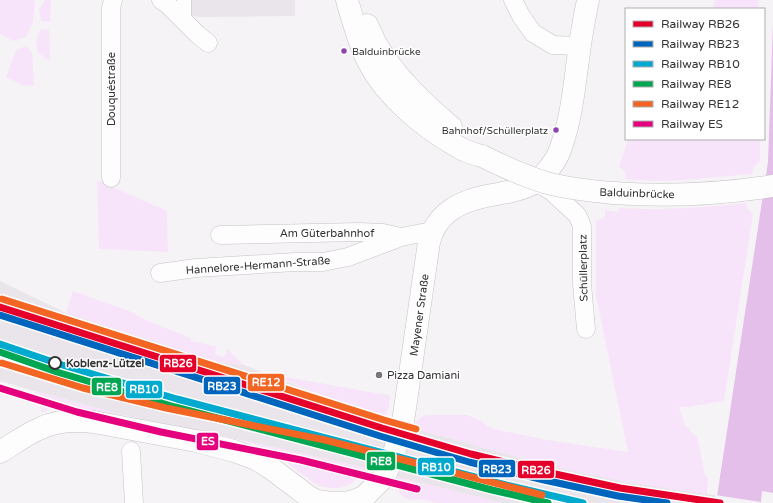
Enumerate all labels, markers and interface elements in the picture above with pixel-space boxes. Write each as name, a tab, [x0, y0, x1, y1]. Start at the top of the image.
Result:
legend	[625, 8, 765, 140]
text: Railway RB26	[661, 17, 740, 31]
text: Railway RB23	[661, 37, 740, 51]
marker: Balduinbrücke	[339, 46, 349, 56]
place label: Balduinbrücke	[352, 46, 421, 58]
street label: Douquéstraße	[105, 52, 118, 126]
text: Railway RB10	[661, 57, 740, 71]
text: Railway RE8	[661, 77, 732, 91]
text: Railway RE12	[661, 97, 739, 111]
text: Railway ES	[661, 117, 723, 131]
place label: Bahnhof/Schüllerplatz	[442, 125, 548, 137]
marker: Bahnhof/Schüllerplatz	[551, 125, 561, 135]
street label: Balduinbrücke	[599, 186, 675, 201]
street label: Am Güterbahnhof	[280, 227, 375, 240]
street label: Schüllerplatz	[576, 234, 591, 302]
street label: Hannelore-Hermann-Straße	[185, 254, 331, 277]
street label: Mayener Straße	[407, 273, 432, 357]
line badge: RB26	[159, 354, 197, 373]
marker: Koblenz-Lützel	[48, 356, 62, 370]
place label: Koblenz-Lützel	[66, 357, 145, 370]
text: RB26	[163, 357, 193, 370]
place label: Pizza Damiani	[387, 369, 460, 382]
marker: Pizza Damiani	[374, 370, 384, 380]
line badge: RE12	[247, 373, 285, 392]
line badge: RB23	[203, 376, 241, 395]
text: RE12	[252, 376, 280, 389]
line badge: RE8	[91, 377, 122, 396]
line badge: RB10	[125, 380, 163, 399]
text: RB23	[207, 380, 237, 393]
text: RE8	[96, 381, 118, 394]
text: RB10	[129, 383, 159, 396]
line badge: ES	[196, 432, 219, 451]
text: ES	[201, 435, 215, 448]
line badge: RE8	[366, 451, 396, 471]
text: RE8	[370, 455, 392, 468]
line badge: RB10	[417, 457, 455, 476]
line badge: RB23	[478, 459, 516, 478]
line badge: RB26	[517, 460, 555, 479]
text: RB10	[421, 461, 451, 474]
text: RB23	[482, 463, 512, 476]
text: RB26	[521, 464, 551, 477]

